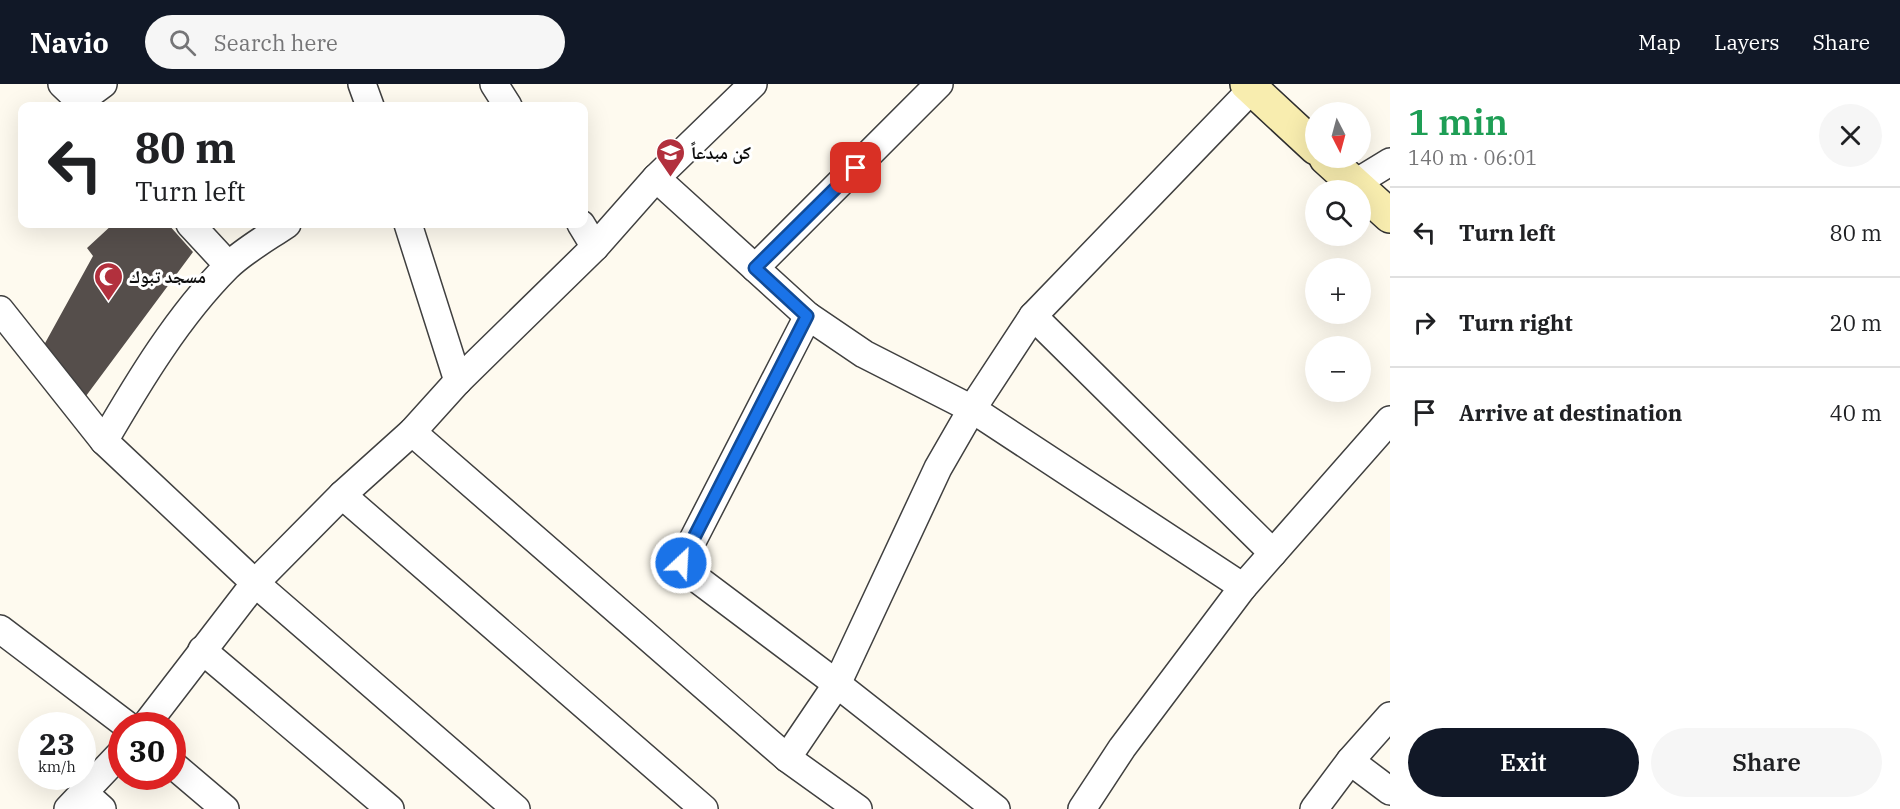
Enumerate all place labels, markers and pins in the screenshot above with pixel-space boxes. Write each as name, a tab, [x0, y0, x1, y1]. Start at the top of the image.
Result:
school or university icon: كن مبدعاً	[654, 136, 686, 178]
place label: كن مبدعاً	[691, 141, 751, 164]
pin	[830, 142, 881, 193]
mosque icon: مسجد تبوك	[92, 260, 124, 302]
place label: مسجد تبوك	[129, 265, 206, 288]

